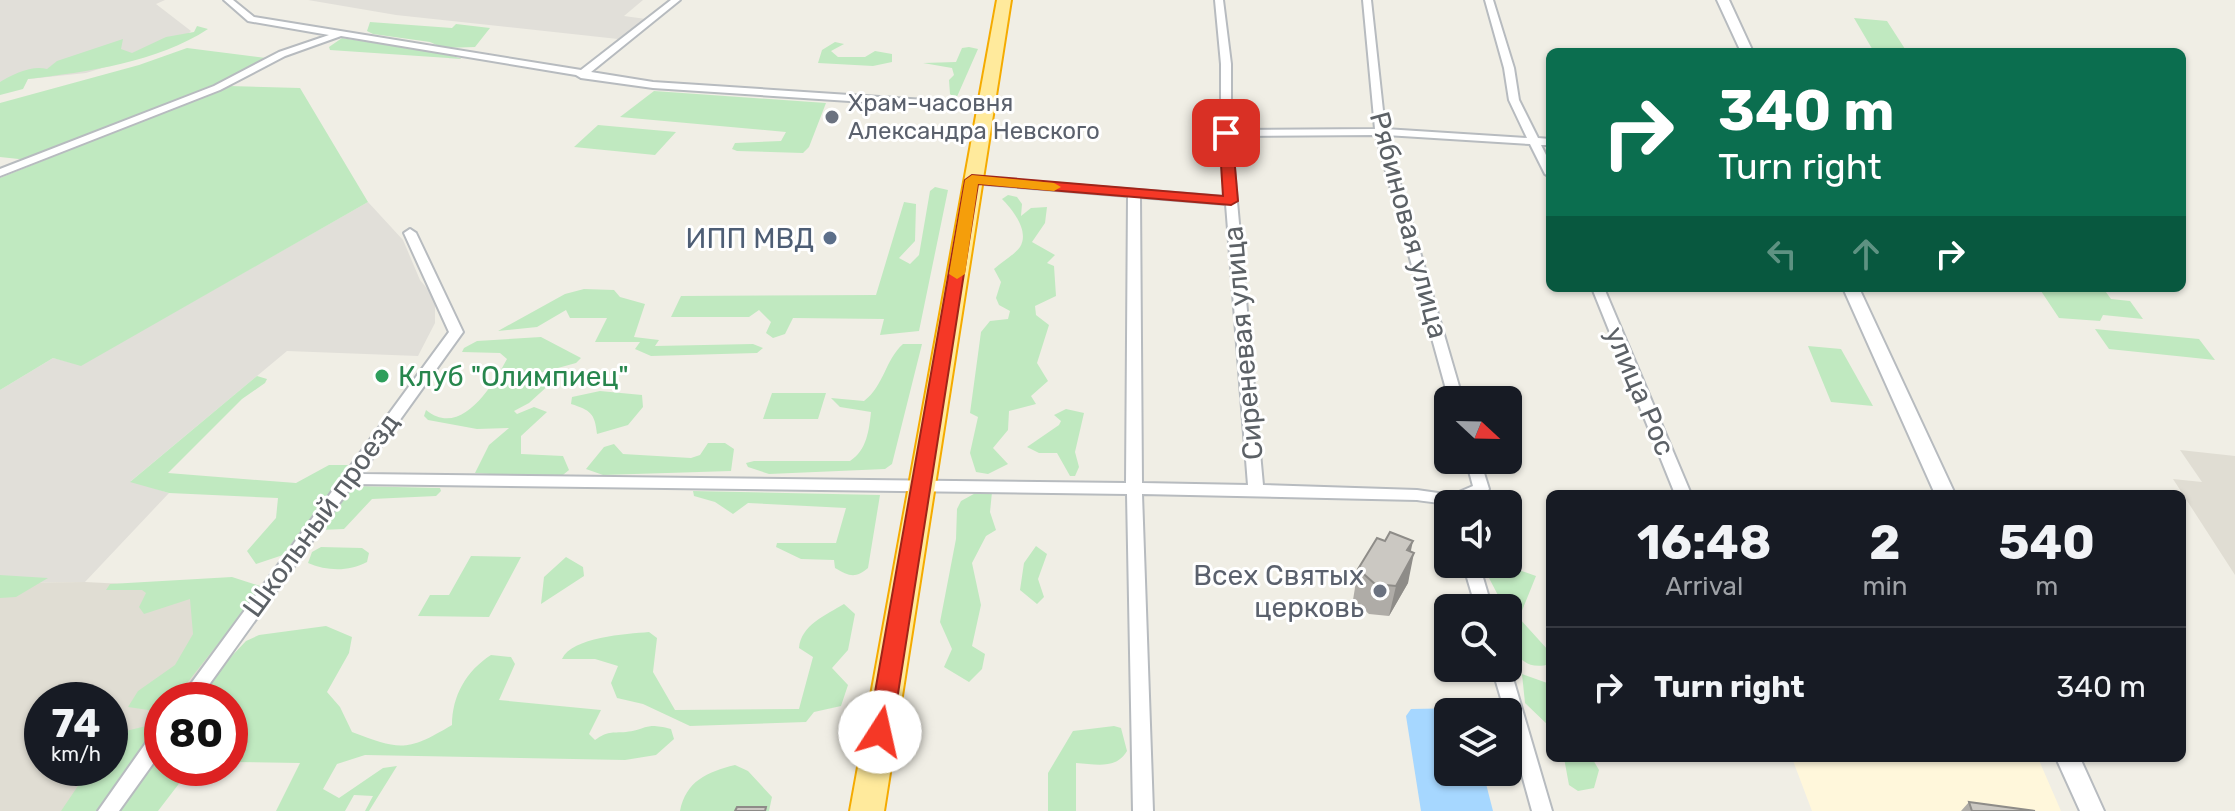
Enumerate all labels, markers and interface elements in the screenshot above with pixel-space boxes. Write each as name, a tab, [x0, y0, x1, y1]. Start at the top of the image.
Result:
text: 340 m	[1718, 78, 1894, 144]
icon: right	[1586, 80, 1690, 184]
place label: Храм-часовня Александра Невского	[848, 89, 1100, 145]
pin	[1192, 99, 1260, 167]
marker: Храм-часовня Александра Невского	[823, 108, 841, 126]
street label: Рябиновая улица	[1363, 108, 1455, 342]
icon: arrive	[1204, 111, 1248, 155]
text: Turn right	[1718, 145, 1882, 188]
place label: ИПП МВД	[686, 222, 814, 255]
street label: Сиреневая улица	[1216, 225, 1270, 461]
marker: ИПП МВД	[821, 229, 839, 247]
icon: left	[1760, 232, 1804, 276]
icon: ahead	[1844, 232, 1888, 276]
icon: right	[1928, 232, 1972, 276]
street label: улица Рос	[1598, 322, 1682, 460]
place label: Клуб "Олимпиец"	[398, 360, 629, 393]
marker: Клуб "Олимпиец"	[373, 367, 391, 385]
north arrow	[1434, 386, 1522, 474]
map controls	[1434, 386, 1522, 786]
street label: Школьный проезд	[236, 407, 406, 623]
button: sound	[1434, 490, 1522, 578]
text: 16:48	[1637, 514, 1771, 571]
text: 2	[1869, 514, 1901, 571]
text: 540	[1999, 514, 2095, 571]
place label: Всех Святых церковь	[1193, 559, 1364, 624]
text: Arrival	[1665, 571, 1743, 602]
text: min	[1862, 571, 1908, 602]
text: m	[2035, 571, 2058, 602]
marker: Всех Святых церковь	[1371, 582, 1389, 600]
button: search	[1434, 594, 1522, 682]
icon: right	[1586, 665, 1630, 709]
text: Turn right	[1654, 669, 1805, 705]
text: 340 m	[2056, 669, 2146, 705]
speed limit sign: 80	[144, 682, 248, 786]
position arrow	[838, 690, 922, 774]
button: layers	[1434, 698, 1522, 786]
text: 74	[52, 700, 100, 747]
text: km/h	[51, 742, 101, 766]

